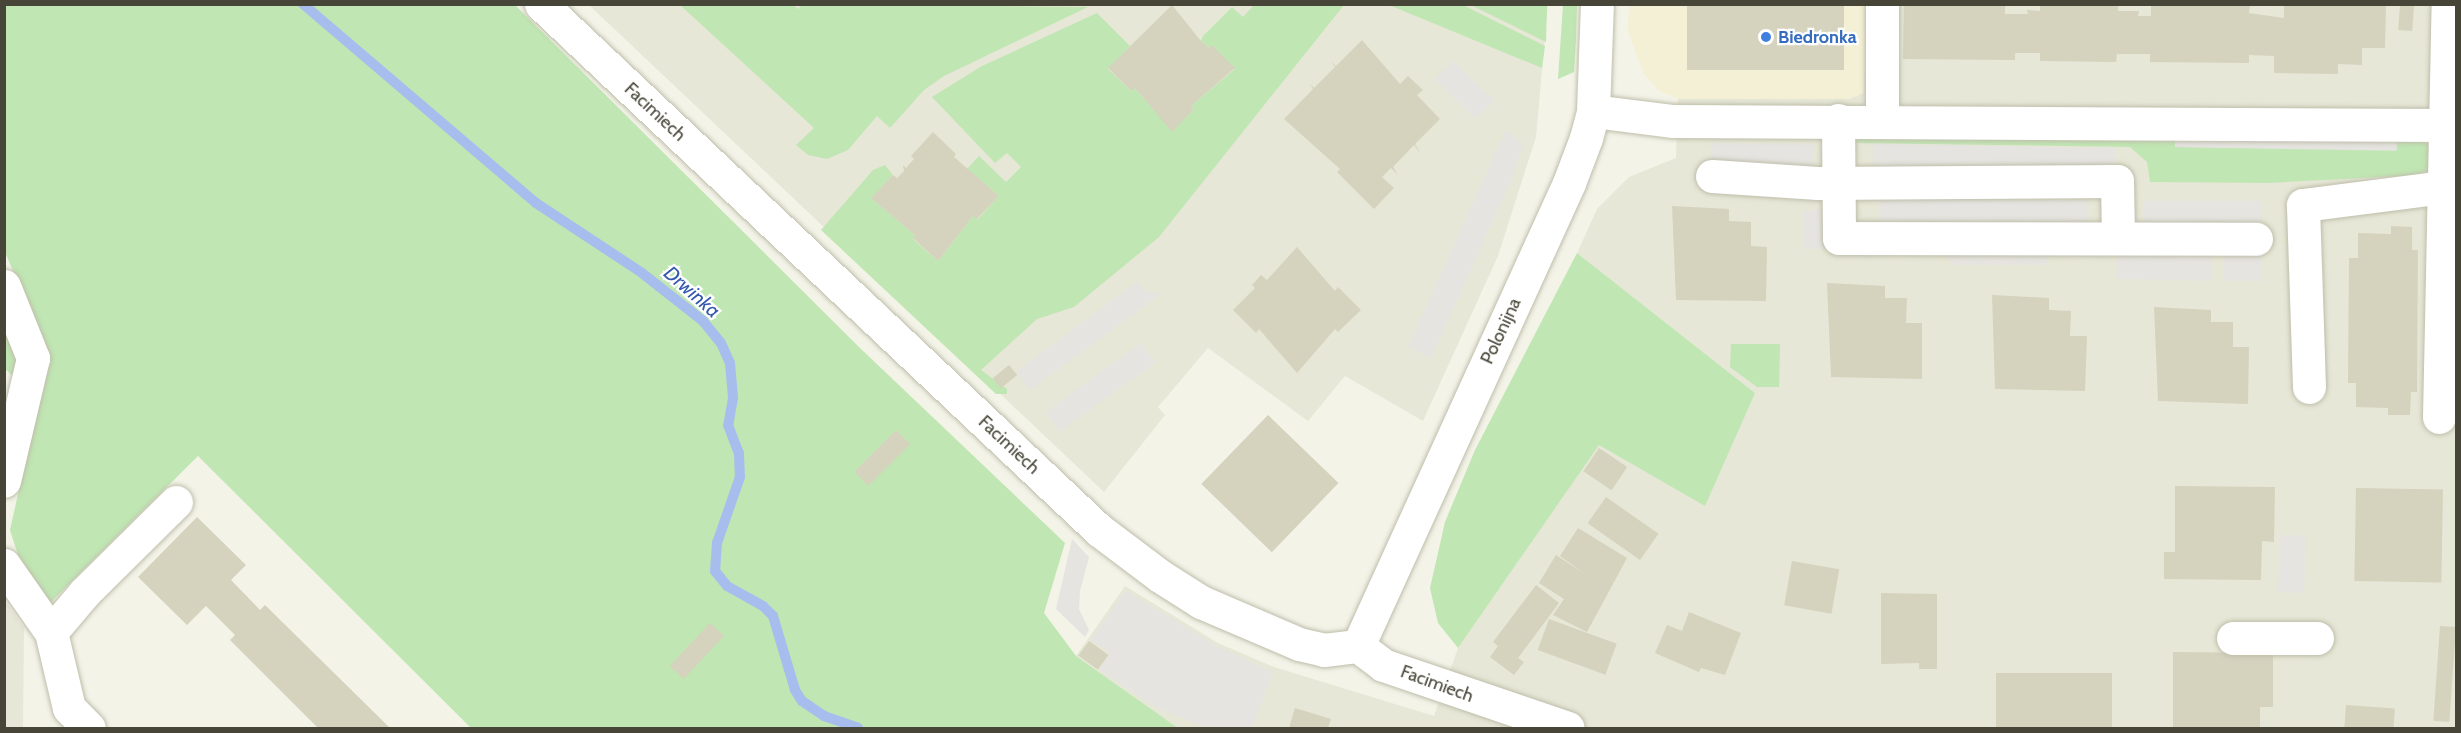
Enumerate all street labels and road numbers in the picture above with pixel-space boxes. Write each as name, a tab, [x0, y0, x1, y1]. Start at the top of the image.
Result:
street label: Facimiech	[620, 78, 690, 146]
street label: Polonijna	[1476, 295, 1526, 367]
street label: Facimiech	[974, 411, 1044, 479]
street label: Facimiech	[1398, 661, 1476, 707]

